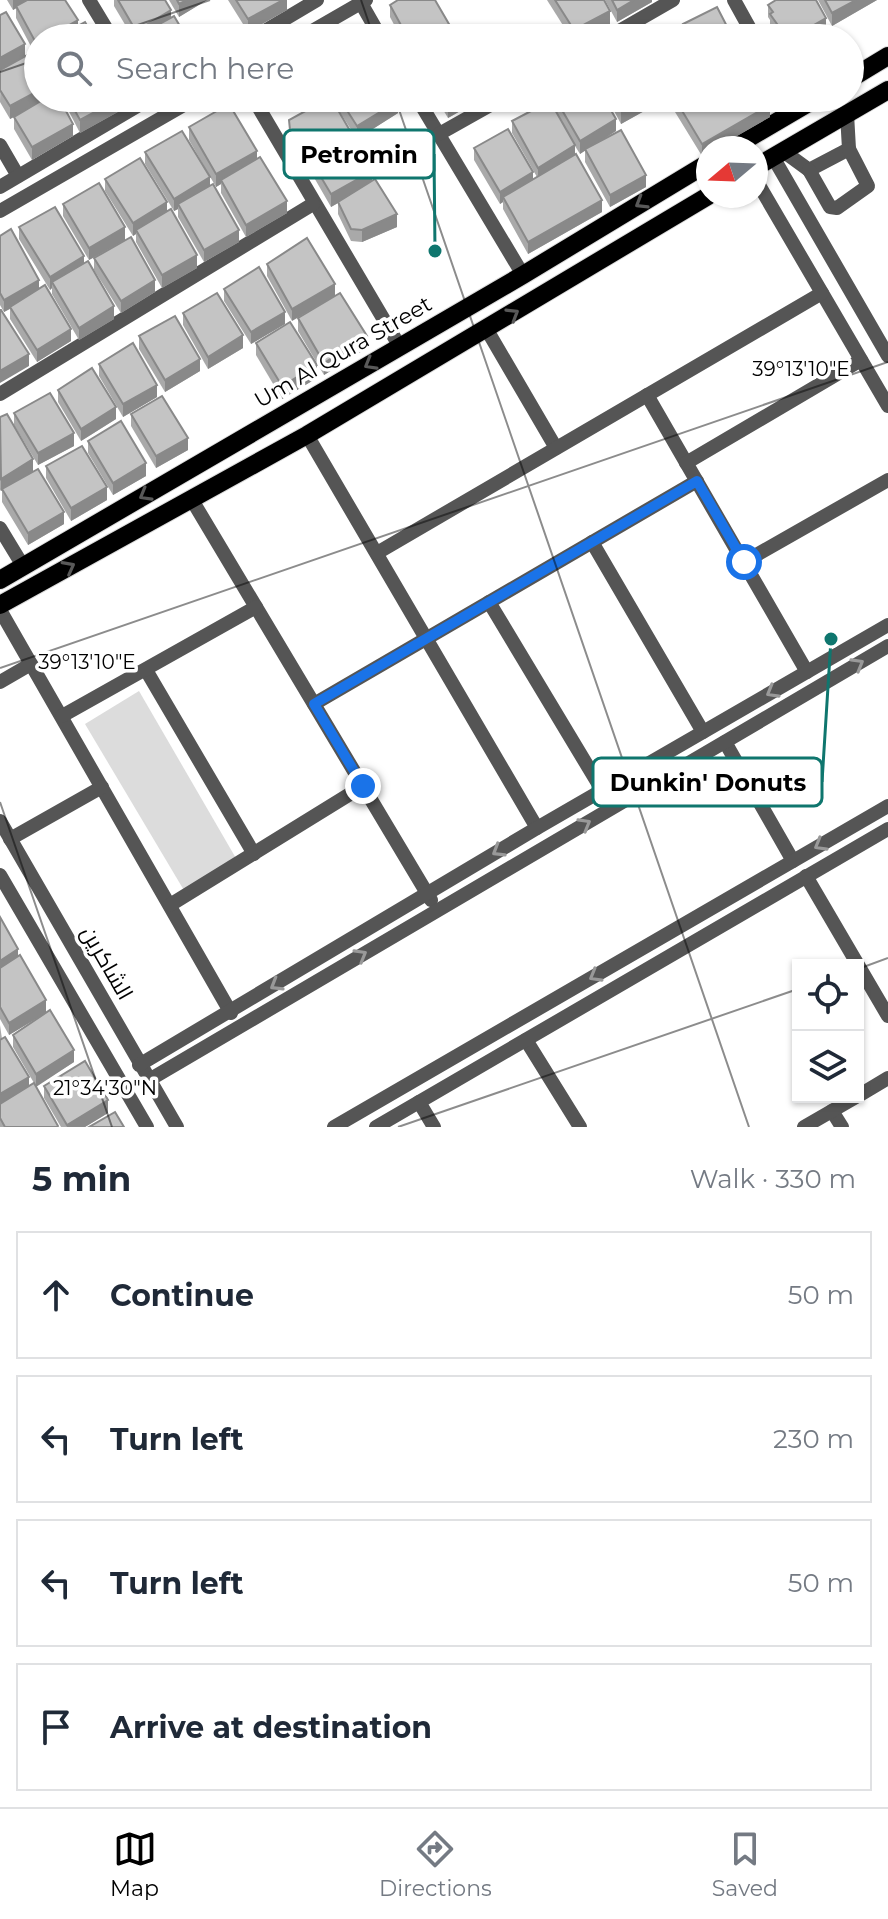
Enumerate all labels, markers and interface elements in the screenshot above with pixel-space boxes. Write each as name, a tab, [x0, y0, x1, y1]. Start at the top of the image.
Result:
search box	[24, 24, 864, 112]
icon: search	[52, 46, 96, 90]
text: Search here	[116, 50, 294, 87]
callout: Petromin	[284, 130, 434, 178]
north arrow	[696, 136, 768, 208]
text: Petromin	[300, 140, 418, 169]
one-way arrow	[635, 193, 650, 209]
street label: Um Al Qura Street	[249, 290, 437, 414]
one-way arrow	[504, 308, 519, 324]
one-way arrow	[364, 354, 378, 370]
text: 39°13'10"E	[752, 357, 850, 381]
one-way arrow	[139, 485, 154, 501]
route start	[726, 544, 762, 580]
one-way arrow	[60, 562, 75, 577]
text: 39°13'10"E	[38, 650, 136, 674]
one-way arrow	[849, 658, 864, 673]
one-way arrow	[766, 682, 781, 698]
callout: Dunkin' Donuts	[593, 758, 822, 806]
route end	[345, 768, 381, 804]
text: Dunkin' Donuts	[610, 768, 807, 797]
one-way arrow	[576, 818, 591, 834]
one-way arrow	[815, 835, 829, 851]
one-way arrow	[492, 841, 507, 856]
street label: الشاكرين	[75, 921, 139, 1005]
one-way arrow	[352, 950, 367, 965]
map controls	[792, 959, 864, 1103]
button: locate	[792, 959, 864, 1031]
one-way arrow	[590, 966, 604, 981]
one-way arrow	[270, 975, 285, 991]
button: layers	[792, 1031, 864, 1103]
text: 21°34'30"N	[53, 1076, 157, 1100]
text: 5 min	[32, 1158, 131, 1200]
text: Walk · 330 m	[690, 1163, 856, 1195]
icon: ahead	[34, 1273, 78, 1317]
text: Continue	[110, 1277, 254, 1314]
text: 50 m	[788, 1279, 854, 1311]
icon: left	[34, 1417, 78, 1461]
text: Turn left	[110, 1421, 243, 1458]
text: 230 m	[773, 1423, 854, 1455]
icon: left	[34, 1561, 78, 1605]
text: Turn left	[110, 1565, 243, 1602]
text: 50 m	[788, 1567, 854, 1599]
icon: arrive	[34, 1705, 78, 1749]
text: Arrive at destination	[110, 1709, 432, 1746]
tab: Map	[110, 1827, 159, 1902]
tab: Directions	[379, 1827, 492, 1902]
tab: Saved	[712, 1827, 778, 1902]

